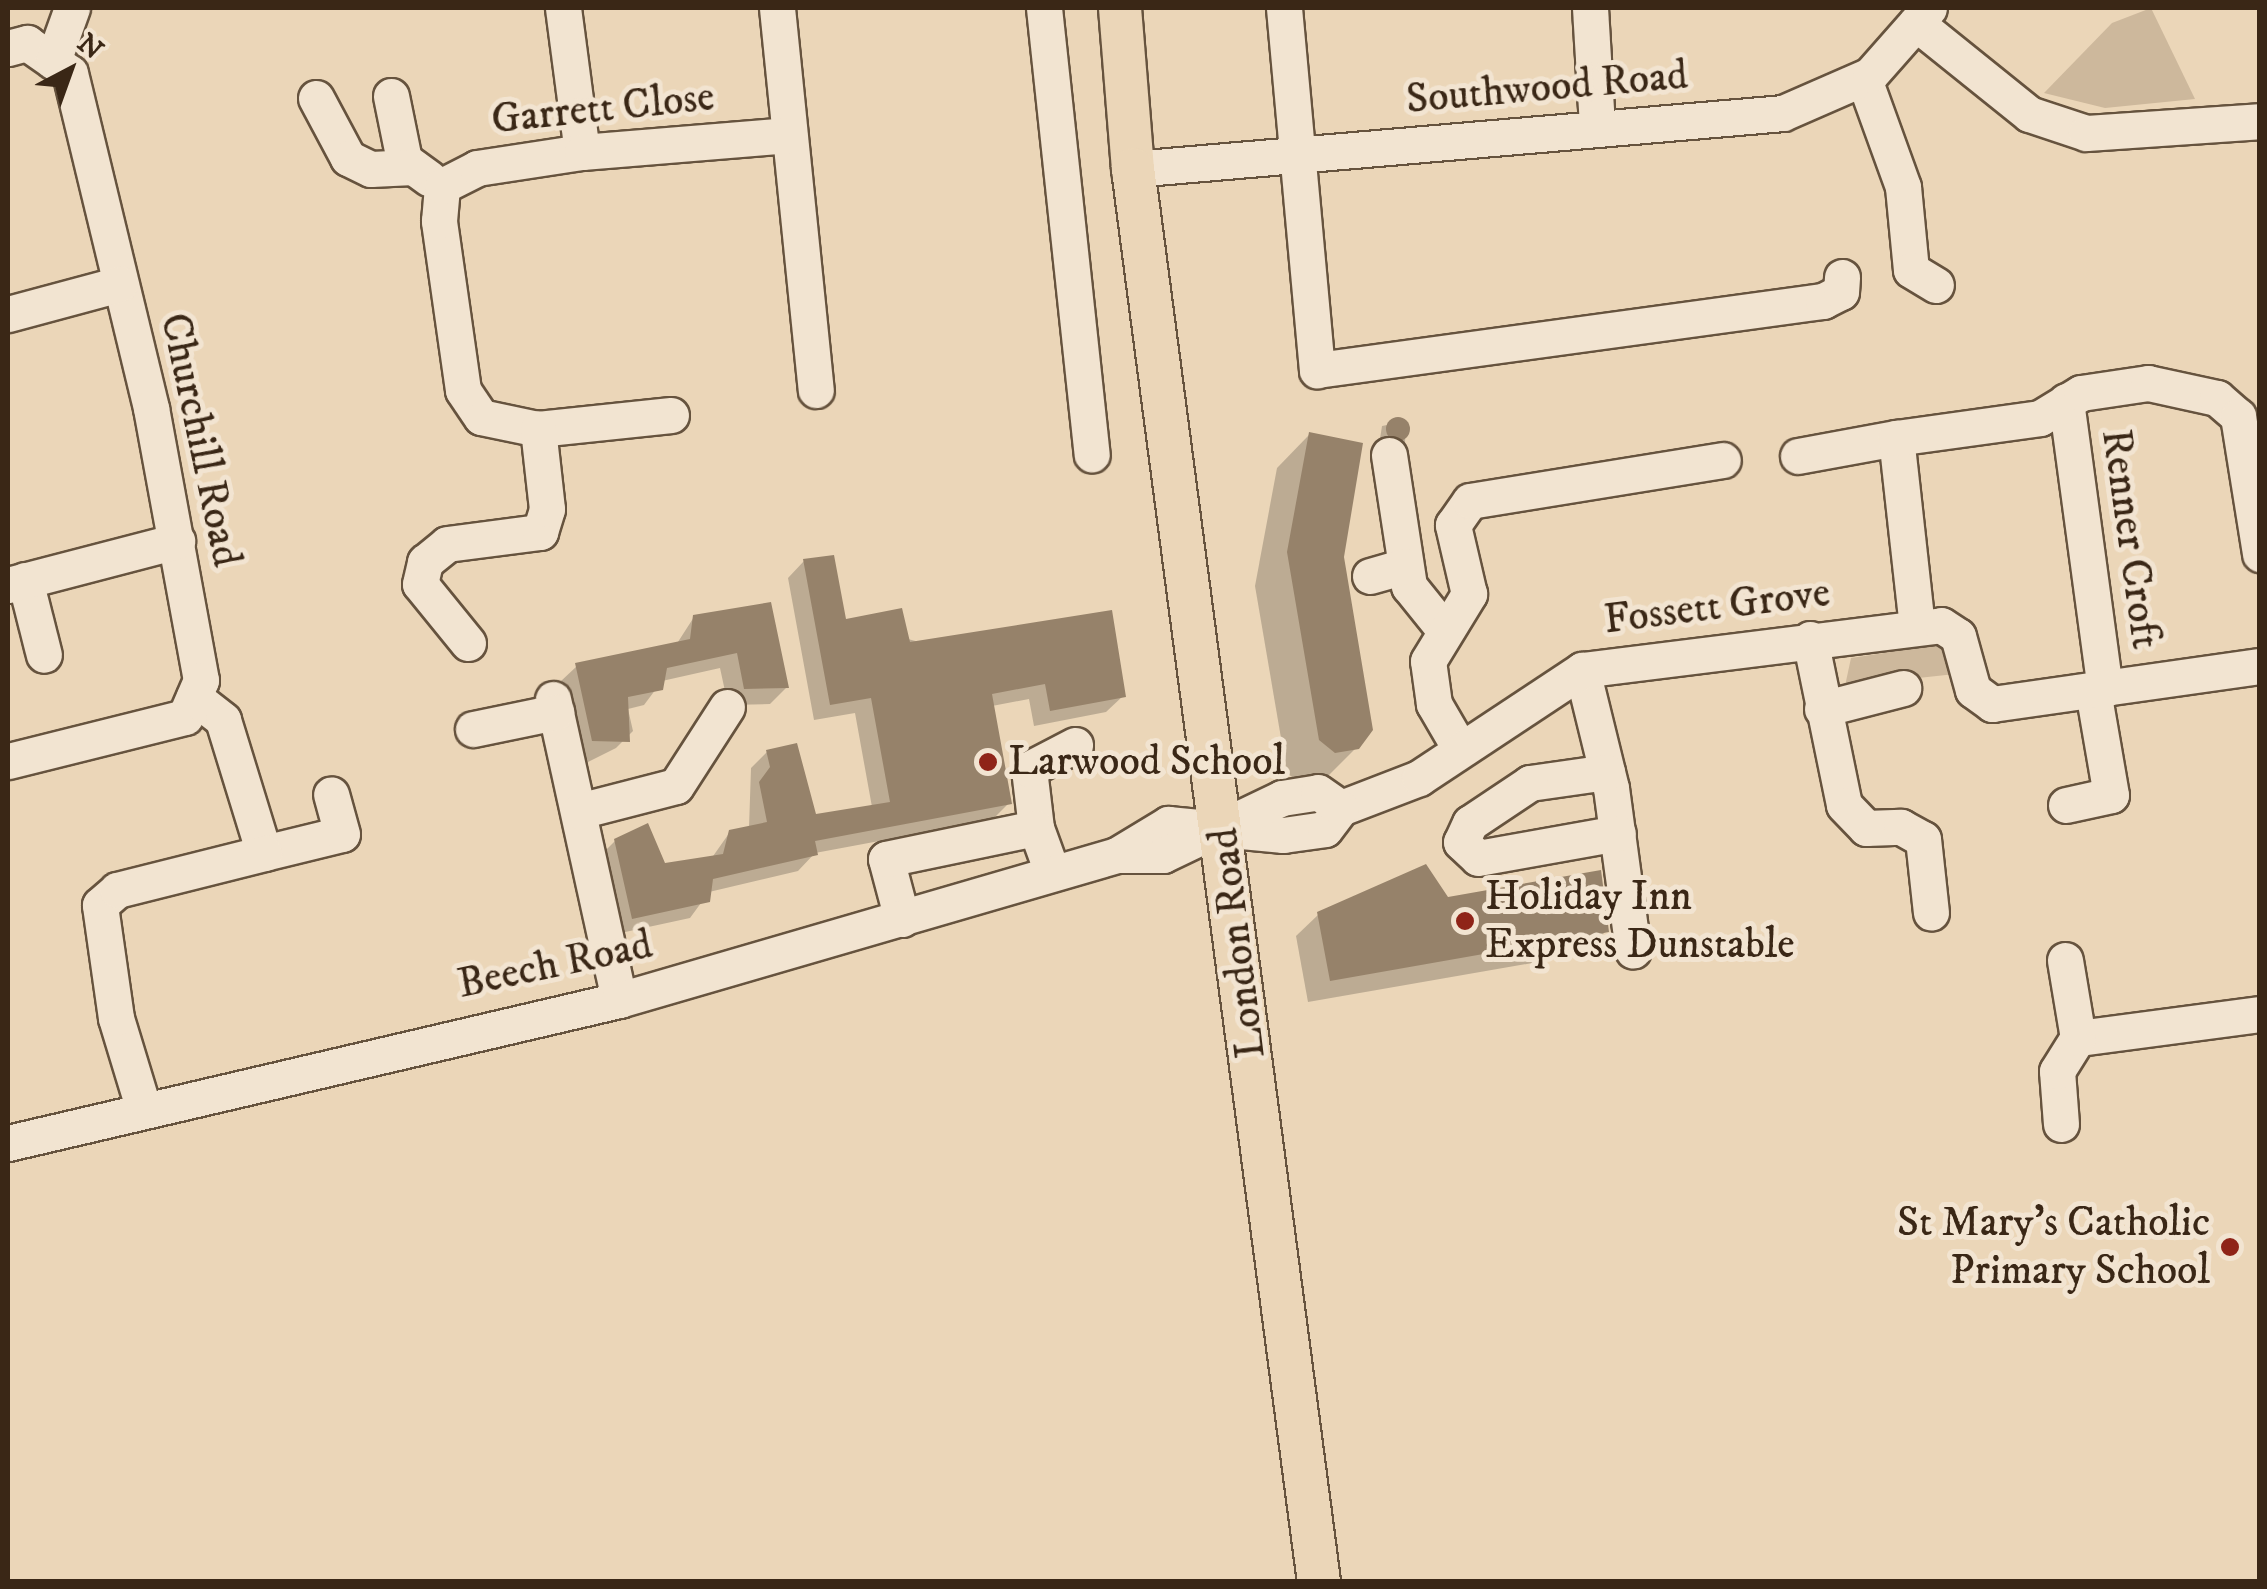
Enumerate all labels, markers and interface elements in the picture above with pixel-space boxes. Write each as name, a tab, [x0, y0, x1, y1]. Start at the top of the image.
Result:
north arrow	[20, 20, 120, 120]
text: N	[70, 26, 110, 68]
street label: Southwood Road	[1404, 51, 1690, 125]
street label: Garrett Close	[489, 72, 717, 146]
street label: Churchill Road	[149, 309, 251, 571]
street label: Renner Croft	[2090, 426, 2170, 652]
street label: Fossett Grove	[1601, 568, 1833, 646]
place label: Larwood School	[1008, 737, 1285, 787]
marker: Larwood School	[977, 751, 999, 773]
street label: London Road	[1199, 825, 1277, 1061]
place label: Holiday Inn Express Dunstable	[1485, 872, 1795, 970]
marker: Holiday Inn Express Dunstable	[1454, 910, 1476, 932]
street label: Beech Road	[453, 920, 657, 1010]
place label: St Mary's Catholic Primary School	[1897, 1198, 2210, 1296]
marker: St Mary's Catholic Primary School	[2219, 1236, 2241, 1258]

